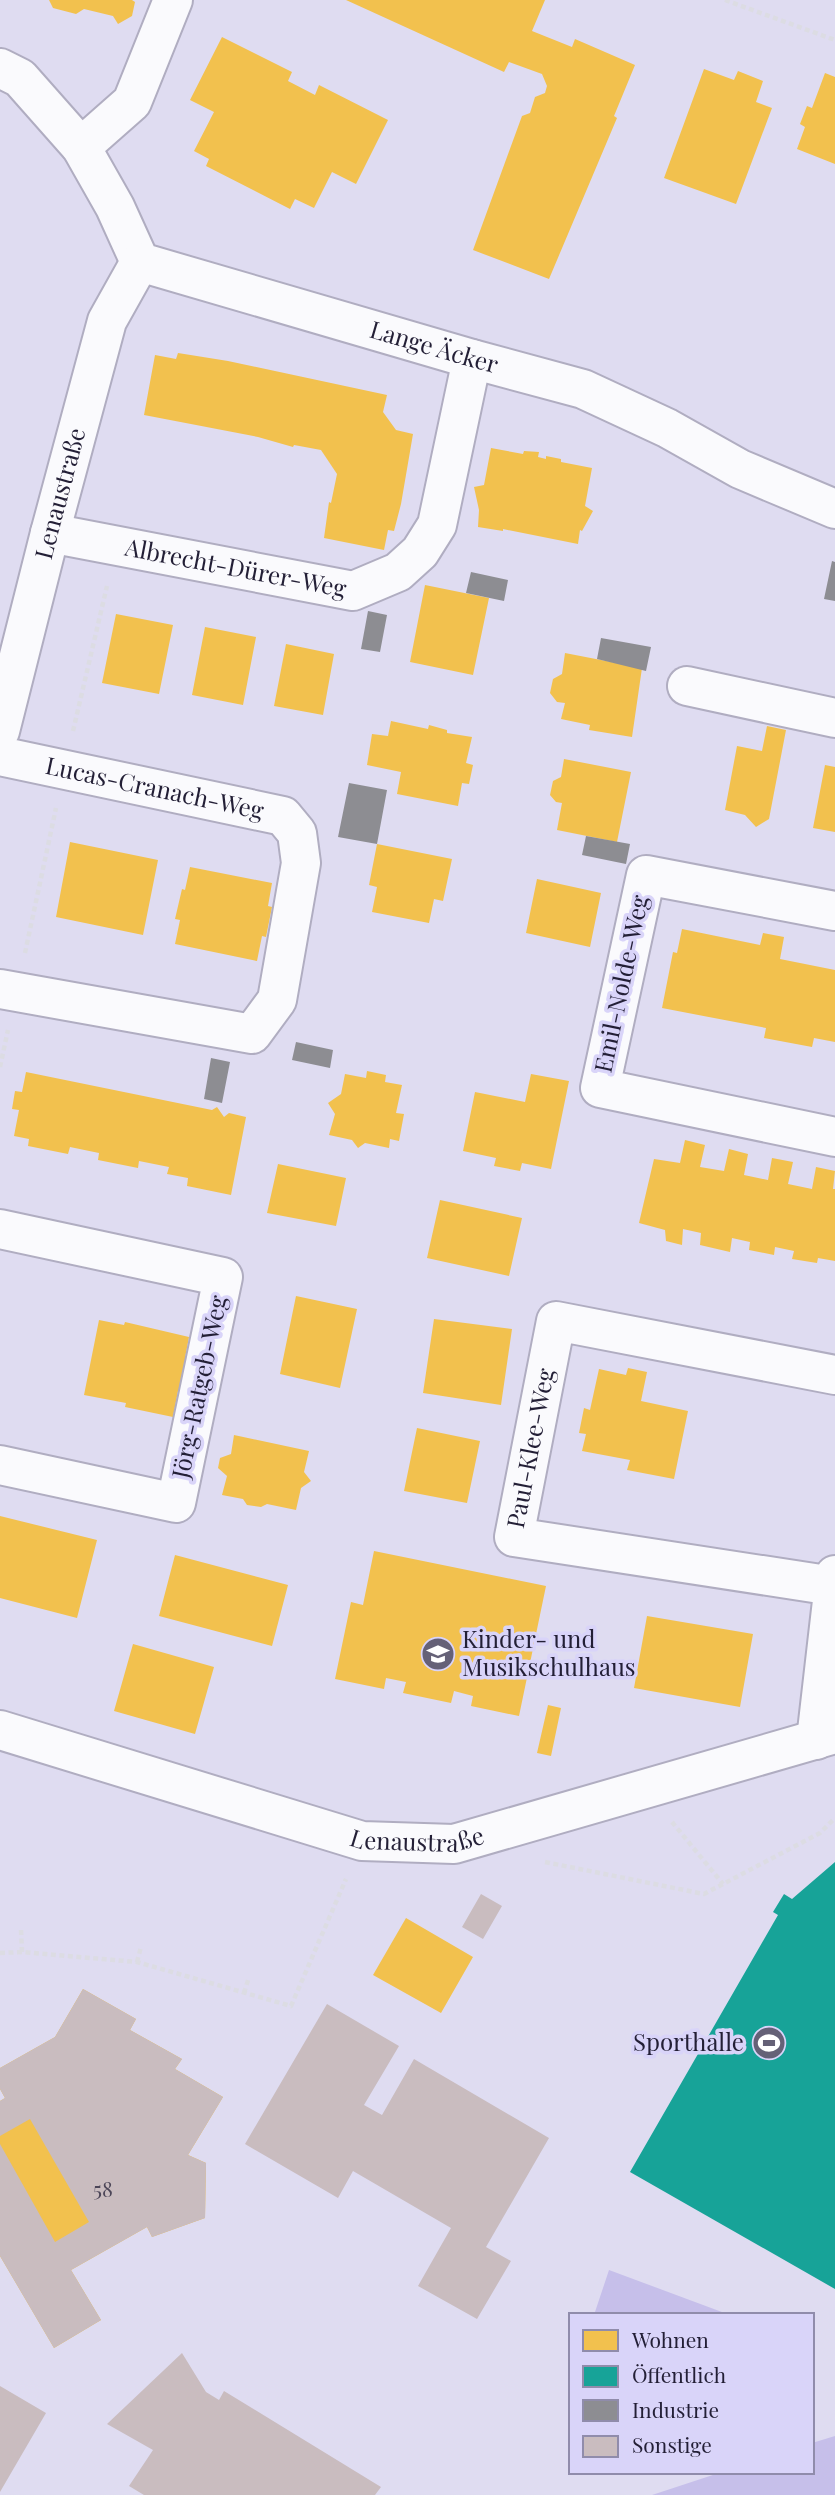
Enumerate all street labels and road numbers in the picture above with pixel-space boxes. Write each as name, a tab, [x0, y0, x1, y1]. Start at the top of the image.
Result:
street label: Lange Äcker	[367, 312, 502, 379]
street label: Lenaustraße	[26, 424, 92, 562]
street label: Albrecht-Dürer-Weg	[122, 530, 350, 603]
street label: Lucas-Cranach-Weg	[43, 748, 267, 826]
street label: Emil-Nolde-Weg	[586, 892, 655, 1075]
street label: Jörg-Ratgeb-Weg	[163, 1292, 233, 1482]
street label: Paul-Klee-Weg	[498, 1365, 561, 1531]
street label: Lenaustraße	[346, 1818, 487, 1858]

